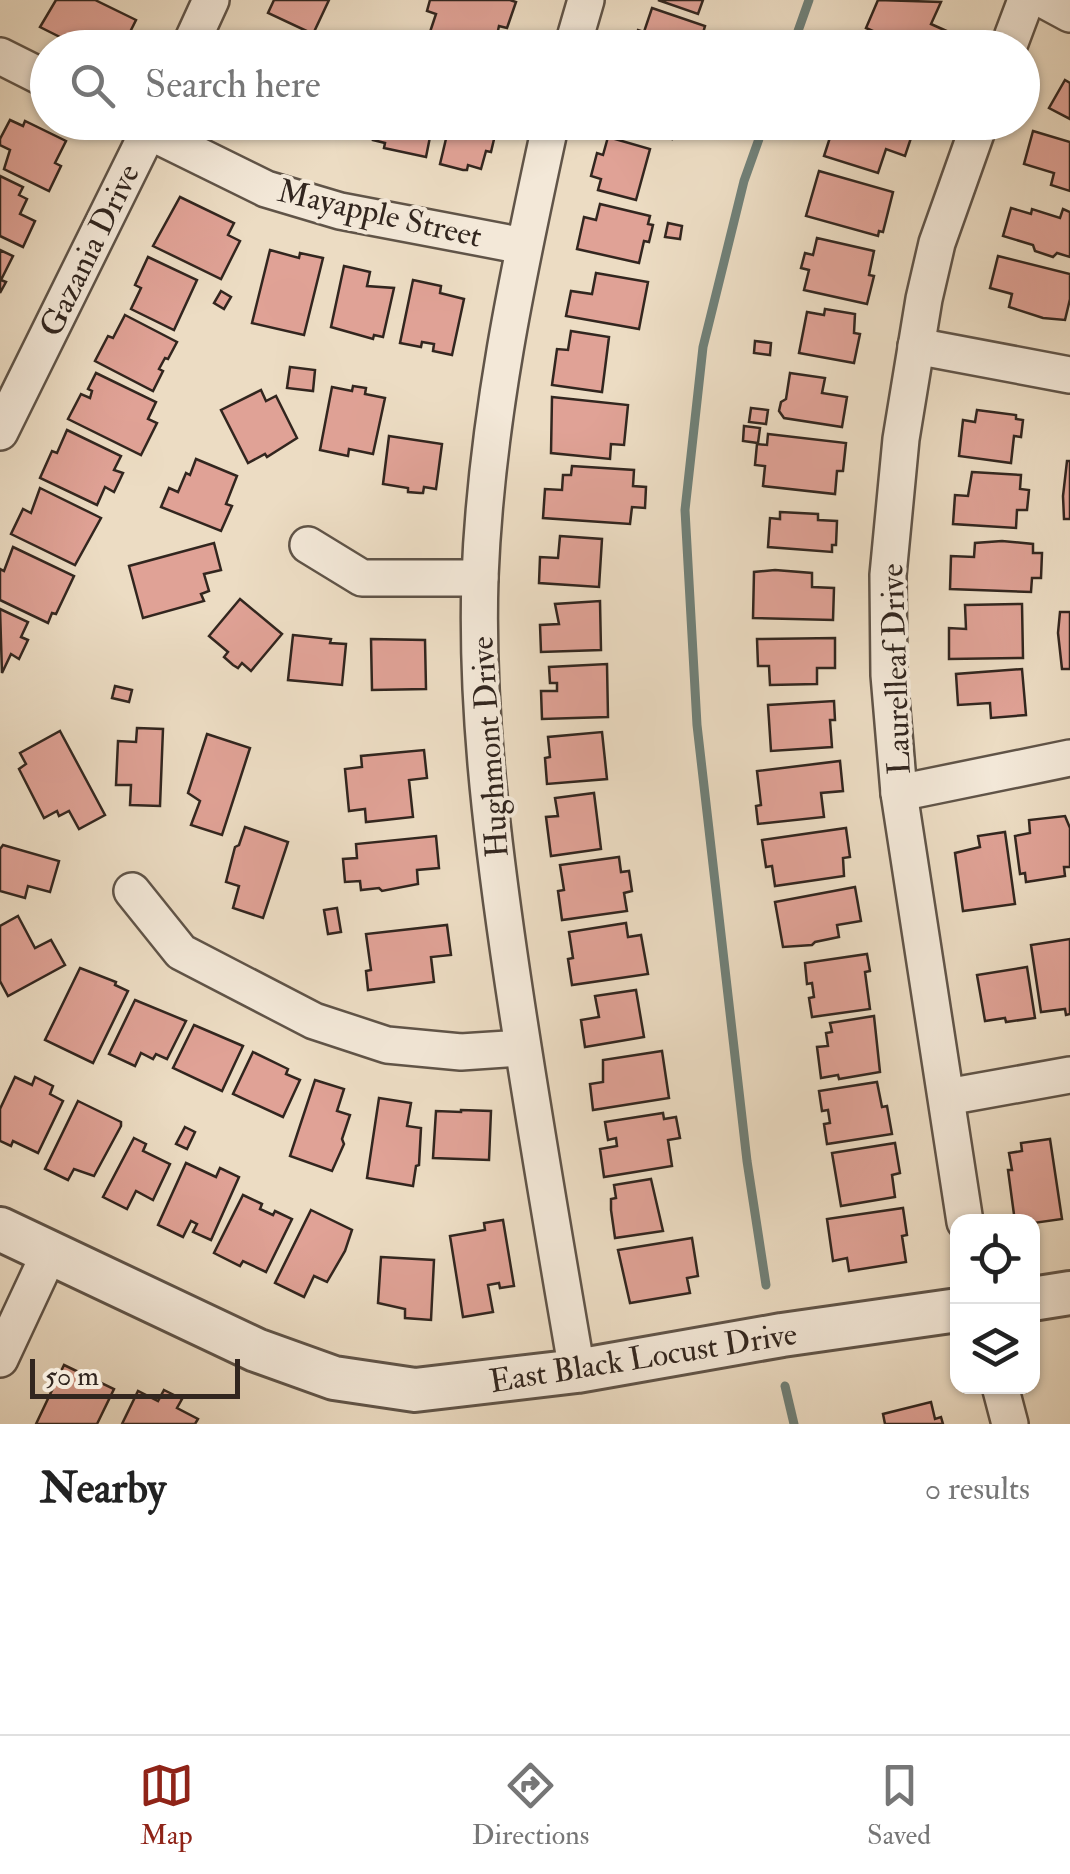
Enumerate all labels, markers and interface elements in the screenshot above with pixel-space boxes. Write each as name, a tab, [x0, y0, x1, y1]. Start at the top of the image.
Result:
search box	[30, 30, 1040, 140]
icon: search	[65, 58, 120, 113]
text: Search here	[145, 61, 321, 109]
street label: Gazania Drive	[31, 158, 149, 343]
street label: Mayapple Street	[274, 171, 486, 257]
street label: Laurelleaf Drive	[872, 563, 920, 775]
street label: Hughmont Drive	[462, 635, 518, 859]
map controls	[950, 1214, 1040, 1394]
button: locate	[950, 1214, 1040, 1304]
button: layers	[950, 1304, 1040, 1394]
street label: East Black Locust Drive	[486, 1314, 800, 1402]
scale bar	[30, 1354, 240, 1398]
text: 50 m	[45, 1359, 99, 1394]
text: Nearby	[40, 1463, 166, 1515]
text: 0 results	[925, 1469, 1030, 1509]
tab: Map	[139, 1758, 194, 1853]
tab: Directions	[472, 1758, 589, 1853]
tab: Saved	[867, 1758, 931, 1853]

